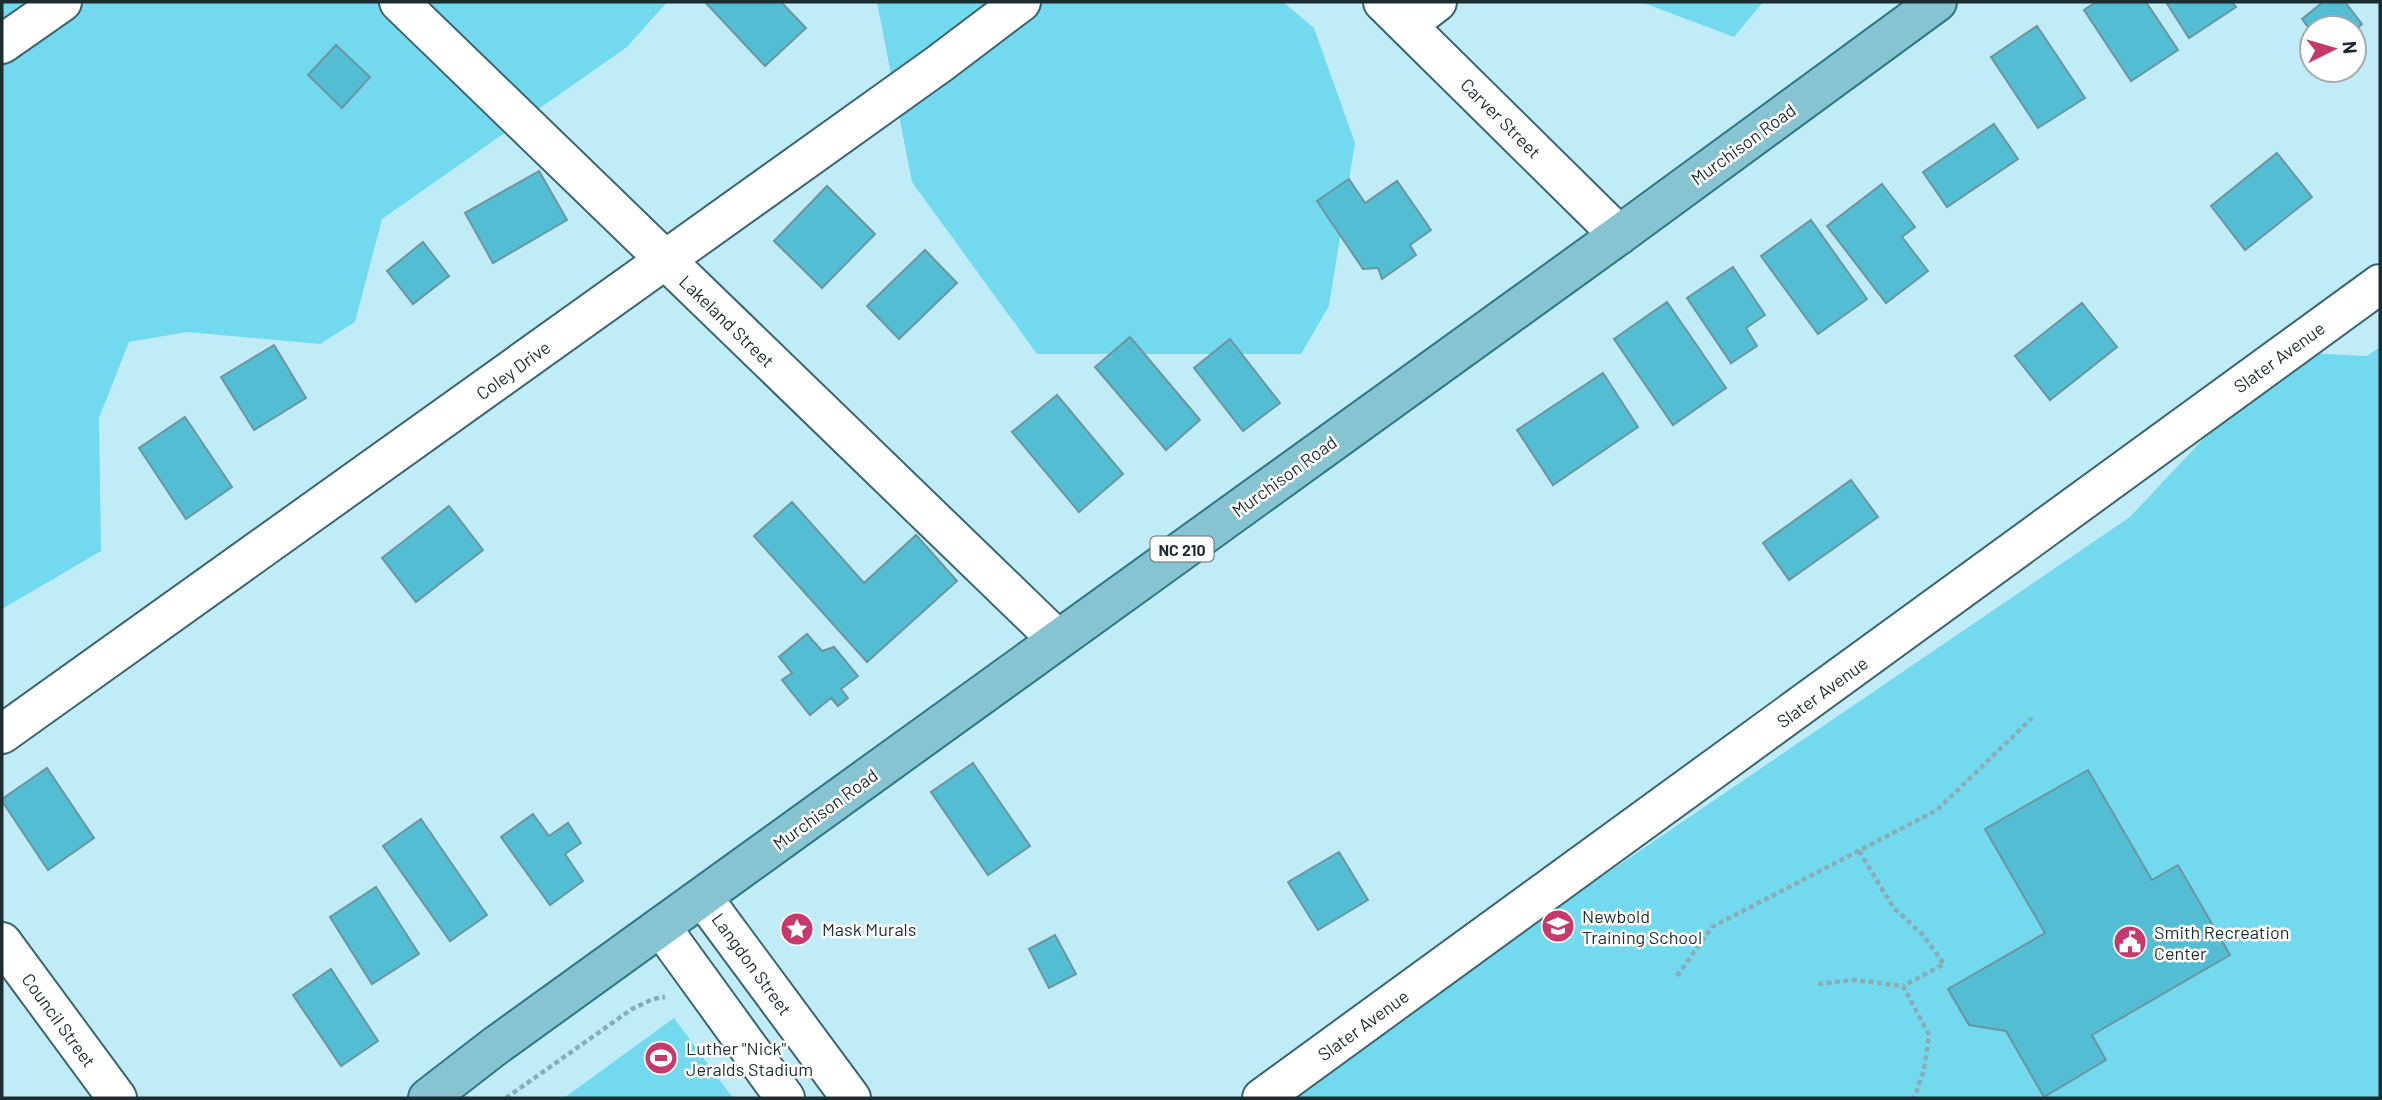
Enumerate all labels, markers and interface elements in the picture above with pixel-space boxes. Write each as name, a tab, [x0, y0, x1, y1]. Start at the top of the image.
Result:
north arrow	[2298, 14, 2368, 84]
text: N	[2338, 40, 2362, 55]
street label: Carver Street	[1456, 73, 1546, 163]
street label: Murchison Road	[1686, 99, 1800, 189]
street label: Lakeland Street	[675, 270, 779, 372]
street label: Slater Avenue	[2229, 317, 2329, 397]
street label: Coley Drive	[472, 336, 554, 404]
street label: Murchison Road	[1227, 431, 1341, 521]
road number: NC 210	[1150, 536, 1214, 562]
street label: Slater Avenue	[1772, 652, 1872, 732]
street label: Murchison Road	[768, 764, 882, 854]
place label: Newbold Training School	[1582, 905, 1702, 948]
school or university icon: Newbold Training School	[1539, 907, 1577, 945]
street label: Langdon Street	[708, 909, 796, 1019]
place icon: Mask Murals	[778, 910, 816, 948]
place label: Mask Murals	[822, 918, 916, 940]
place label: Smith Recreation Center	[2154, 921, 2290, 964]
public building icon: Smith Recreation Center	[2111, 923, 2149, 961]
street label: Council Street	[18, 969, 100, 1071]
street label: Slater Avenue	[1313, 985, 1413, 1065]
place label: Luther "Nick" Jeralds Stadium	[686, 1037, 813, 1080]
sports icon: Luther "Nick" Jeralds Stadium	[642, 1039, 680, 1077]

